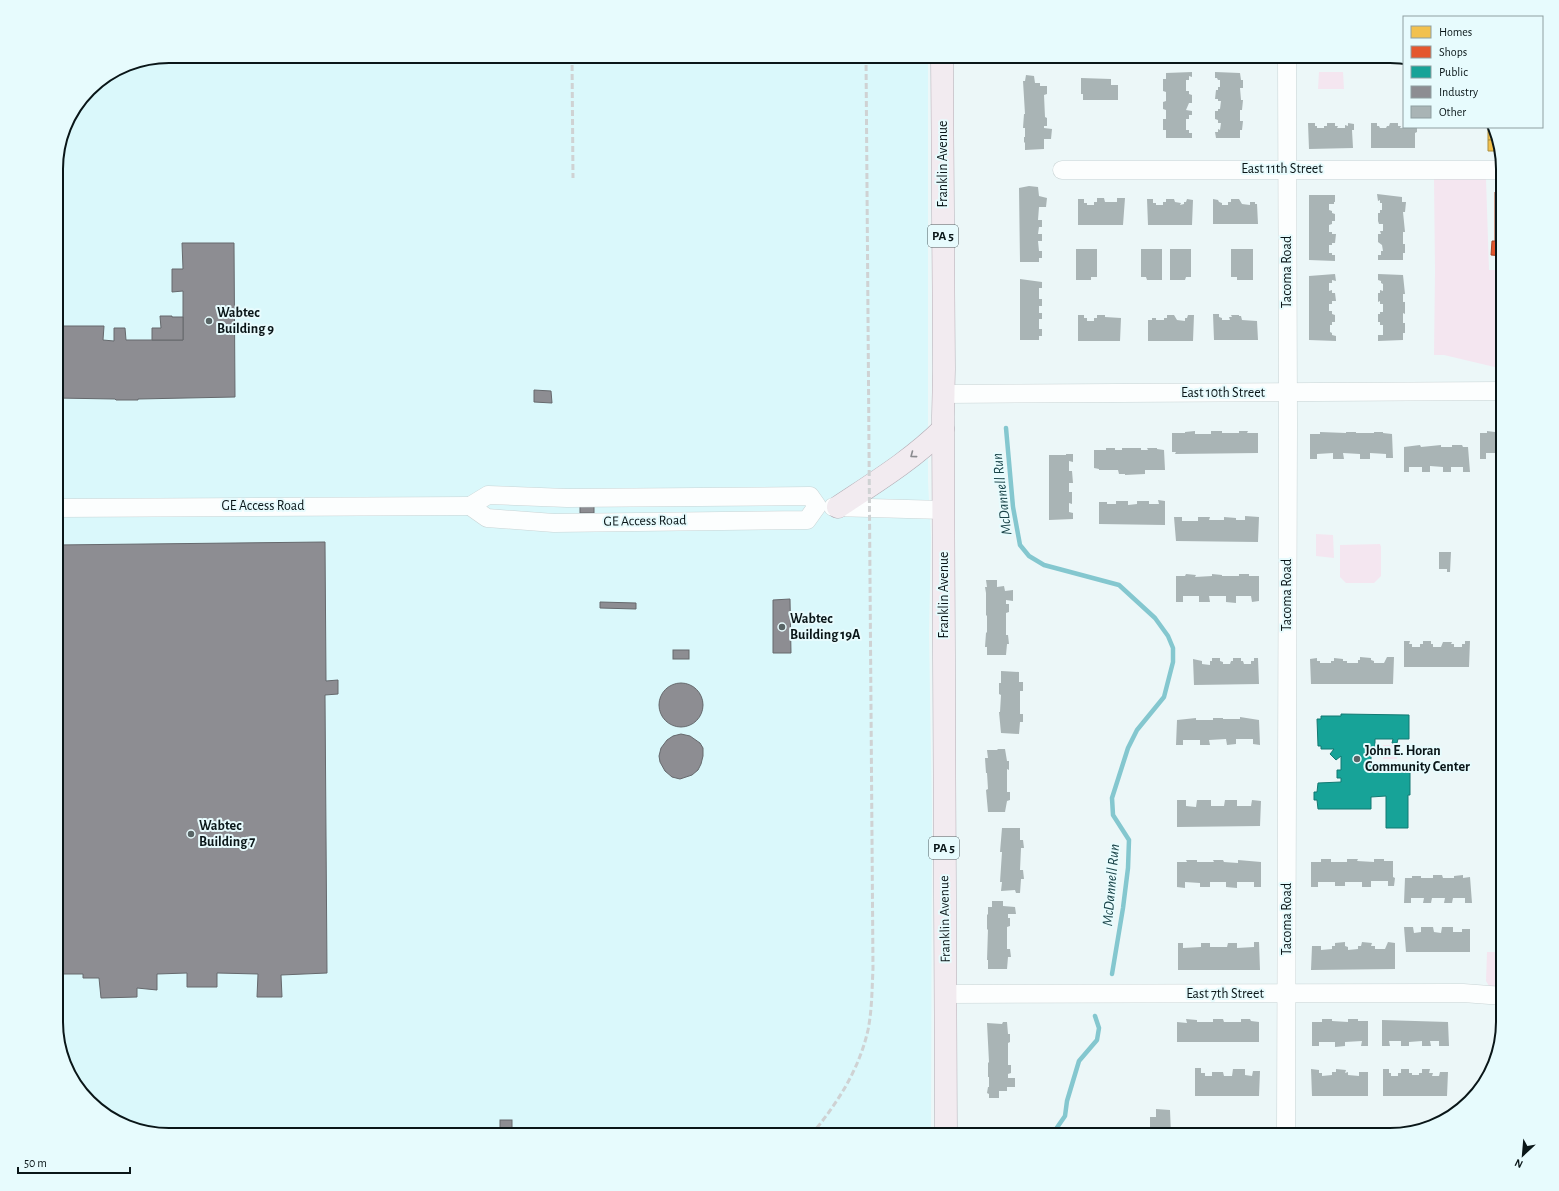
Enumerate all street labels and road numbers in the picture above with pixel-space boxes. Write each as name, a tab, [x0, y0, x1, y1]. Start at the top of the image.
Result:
street label: Franklin Avenue	[936, 120, 950, 208]
street label: East 11th Street	[1241, 162, 1323, 176]
road number: PA 5	[928, 225, 958, 247]
street label: Tacoma Road	[1280, 236, 1294, 308]
street label: East 10th Street	[1181, 386, 1266, 400]
street label: GE Access Road	[221, 499, 305, 513]
street label: GE Access Road	[603, 513, 687, 529]
street label: Franklin Avenue	[937, 551, 951, 639]
street label: Tacoma Road	[1280, 559, 1294, 631]
road number: PA 5	[929, 837, 959, 859]
street label: Franklin Avenue	[937, 875, 953, 963]
street label: Tacoma Road	[1280, 883, 1294, 955]
street label: East 7th Street	[1186, 987, 1264, 1001]

